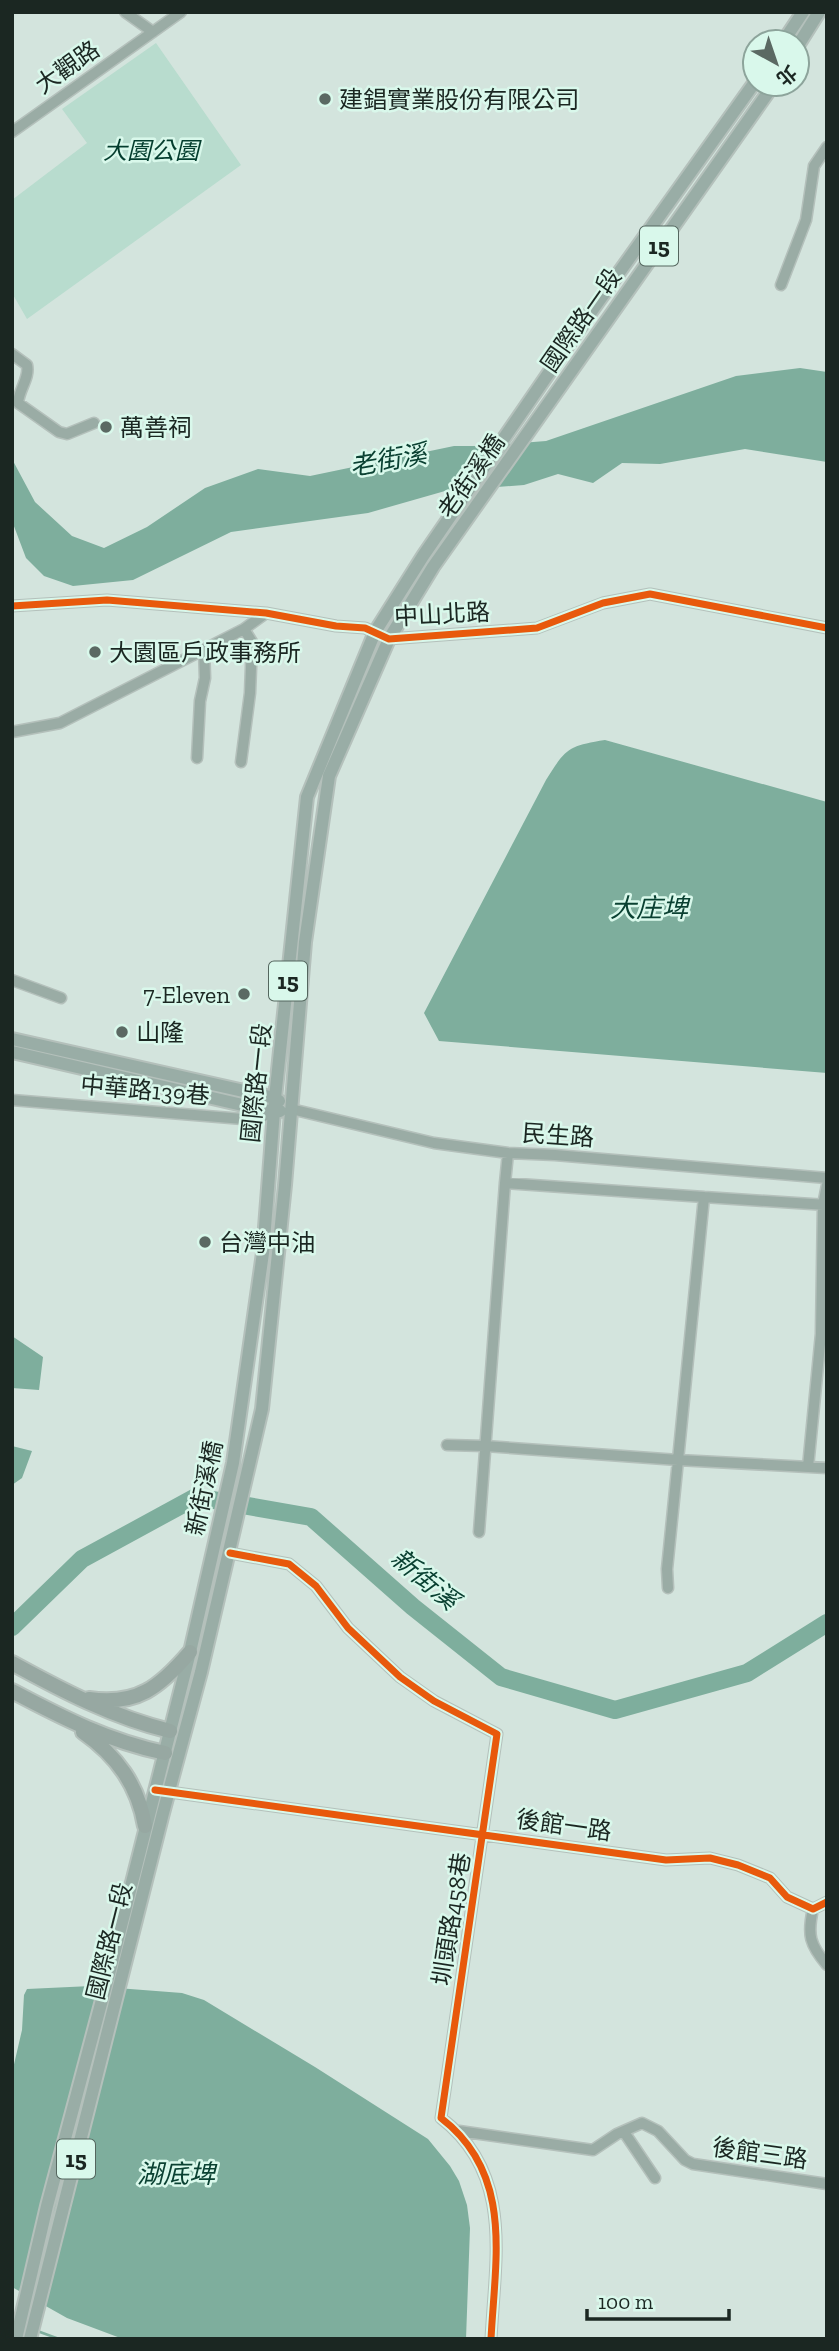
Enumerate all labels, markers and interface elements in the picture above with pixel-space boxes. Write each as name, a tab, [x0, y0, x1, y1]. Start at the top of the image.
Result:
north arrow	[741, 28, 811, 98]
street label: 大觀路	[29, 34, 105, 100]
text: 北	[772, 61, 801, 91]
place label: 建錩實業股份有限公司	[339, 85, 579, 114]
marker: 建錩實業股份有限公司	[317, 91, 333, 107]
park label: 大園公園	[103, 136, 202, 165]
road number: 15	[640, 227, 678, 266]
street label: 國際路一段	[535, 263, 627, 377]
place label: 萬善祠	[120, 413, 192, 442]
marker: 萬善祠	[98, 419, 114, 435]
street label: 老街溪橋	[432, 428, 510, 524]
water label: 老街溪	[347, 437, 433, 483]
street label: 中山北路	[393, 597, 491, 631]
place label: 大園區戶政事務所	[109, 638, 301, 667]
marker: 大園區戶政事務所	[87, 644, 103, 660]
water label: 大庄埤	[610, 892, 691, 924]
road number: 15	[269, 962, 307, 1000]
place label: 7-Eleven	[143, 980, 230, 1009]
marker: 7-Eleven	[236, 986, 252, 1002]
place label: 山隆	[136, 1018, 184, 1047]
street label: 國際路一段	[235, 1022, 277, 1144]
marker: 山隆	[114, 1024, 130, 1040]
street label: 中華路139巷	[79, 1070, 211, 1110]
street label: 民生路	[521, 1118, 595, 1152]
place label: 台灣中油	[219, 1228, 315, 1257]
marker: 台灣中油	[197, 1234, 213, 1250]
street label: 新街溪橋	[180, 1438, 228, 1538]
water label: 新街溪	[385, 1542, 468, 1619]
street label: 後館一路	[514, 1804, 614, 1846]
street label: 圳頭路458巷	[426, 1850, 476, 1988]
street label: 國際路一段	[80, 1879, 138, 2003]
street label: 後館三路	[710, 2132, 810, 2174]
road number: 15	[57, 2140, 95, 2178]
water label: 湖底埤	[137, 2158, 218, 2190]
scale bar	[587, 2278, 729, 2322]
text: 100 m	[598, 2289, 653, 2314]

